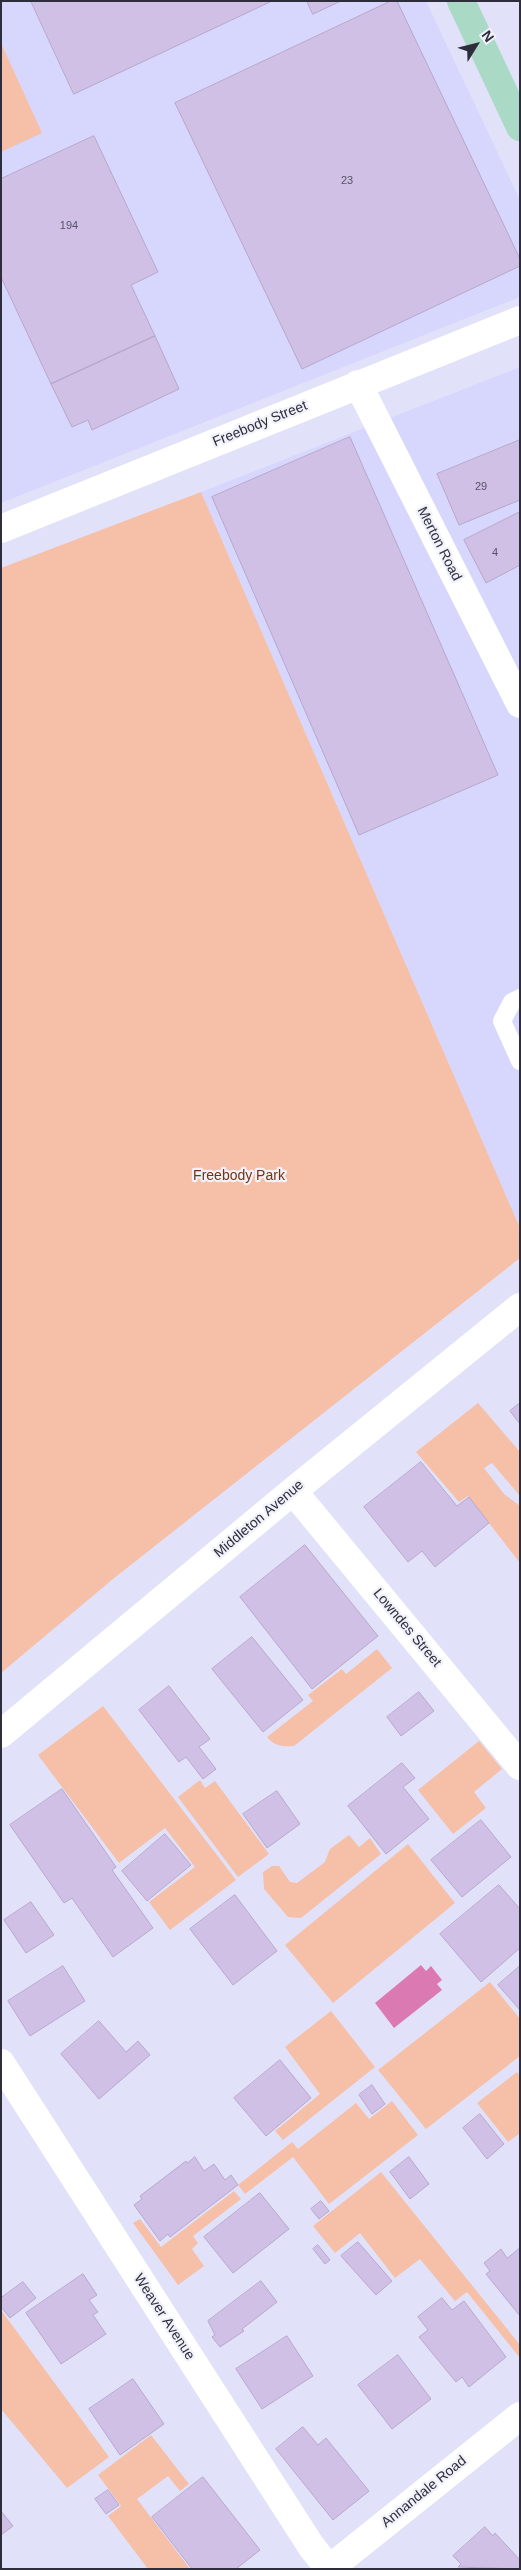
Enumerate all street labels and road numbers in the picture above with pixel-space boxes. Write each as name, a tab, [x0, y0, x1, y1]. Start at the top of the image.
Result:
street label: Freebody Street	[210, 397, 310, 451]
street label: Merton Road	[413, 504, 465, 584]
street label: Middleton Avenue	[211, 1477, 307, 1561]
street label: Lowndes Street	[369, 1585, 445, 1671]
street label: Weaver Avenue	[130, 2271, 198, 2363]
street label: Annandale Road	[378, 2453, 470, 2531]

